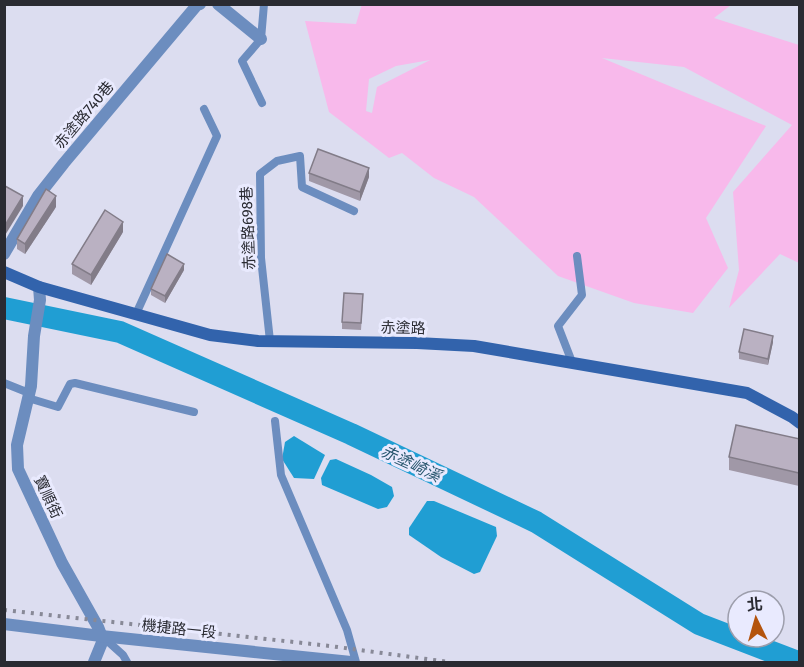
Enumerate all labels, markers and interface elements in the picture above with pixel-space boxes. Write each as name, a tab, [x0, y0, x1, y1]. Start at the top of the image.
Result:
street label: 赤塗路740巷	[51, 78, 117, 152]
street label: 赤塗路698巷	[238, 186, 258, 270]
street label: 赤塗路	[380, 319, 426, 337]
water label: 赤塗崎溪	[378, 441, 446, 486]
street label: 寶順街	[30, 473, 66, 521]
north arrow	[726, 589, 786, 649]
text: 北	[746, 594, 764, 615]
street label: 機捷路一段	[141, 616, 217, 642]

